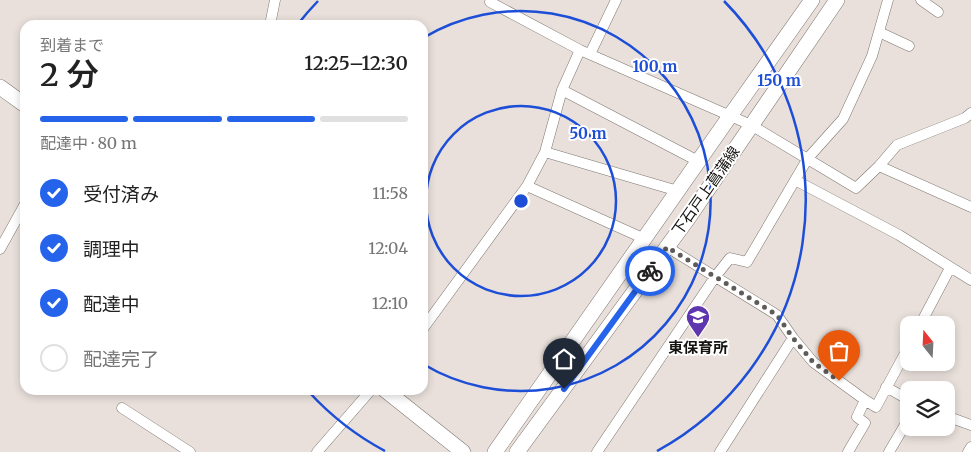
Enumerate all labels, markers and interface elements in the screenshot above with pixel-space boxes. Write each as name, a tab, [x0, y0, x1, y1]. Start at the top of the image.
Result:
text: 到着まで	[40, 35, 104, 55]
text: 12:25–12:30	[304, 51, 408, 75]
text: 2 分	[40, 55, 99, 95]
text: 100 m	[633, 57, 677, 76]
text: 150 m	[757, 71, 801, 90]
text: 50 m	[569, 124, 607, 143]
text: 配達中 · 80 m	[40, 133, 137, 153]
street label: 下石戸上菖蒲線	[668, 142, 743, 239]
icon: check	[40, 179, 68, 207]
text: 受付済み	[83, 182, 159, 206]
text: 11:58	[372, 183, 408, 203]
centre of rings	[512, 192, 530, 210]
icon: check	[40, 234, 68, 262]
text: 調理中	[83, 237, 140, 261]
text: 12:04	[368, 238, 408, 258]
courier	[625, 246, 675, 296]
icon: bike	[636, 257, 664, 285]
icon: check	[40, 289, 68, 317]
text: 配達中	[83, 292, 140, 316]
text: 12:10	[372, 293, 408, 313]
school or university icon: 東保育所	[685, 304, 711, 338]
north arrow	[900, 316, 955, 371]
map controls	[900, 316, 955, 436]
pin	[818, 330, 860, 381]
icon: bag	[825, 337, 853, 365]
pin	[543, 338, 585, 389]
place label: 東保育所	[668, 338, 728, 357]
icon: home	[550, 345, 578, 373]
text: 配達完了	[83, 347, 159, 371]
button: layers	[900, 381, 955, 436]

